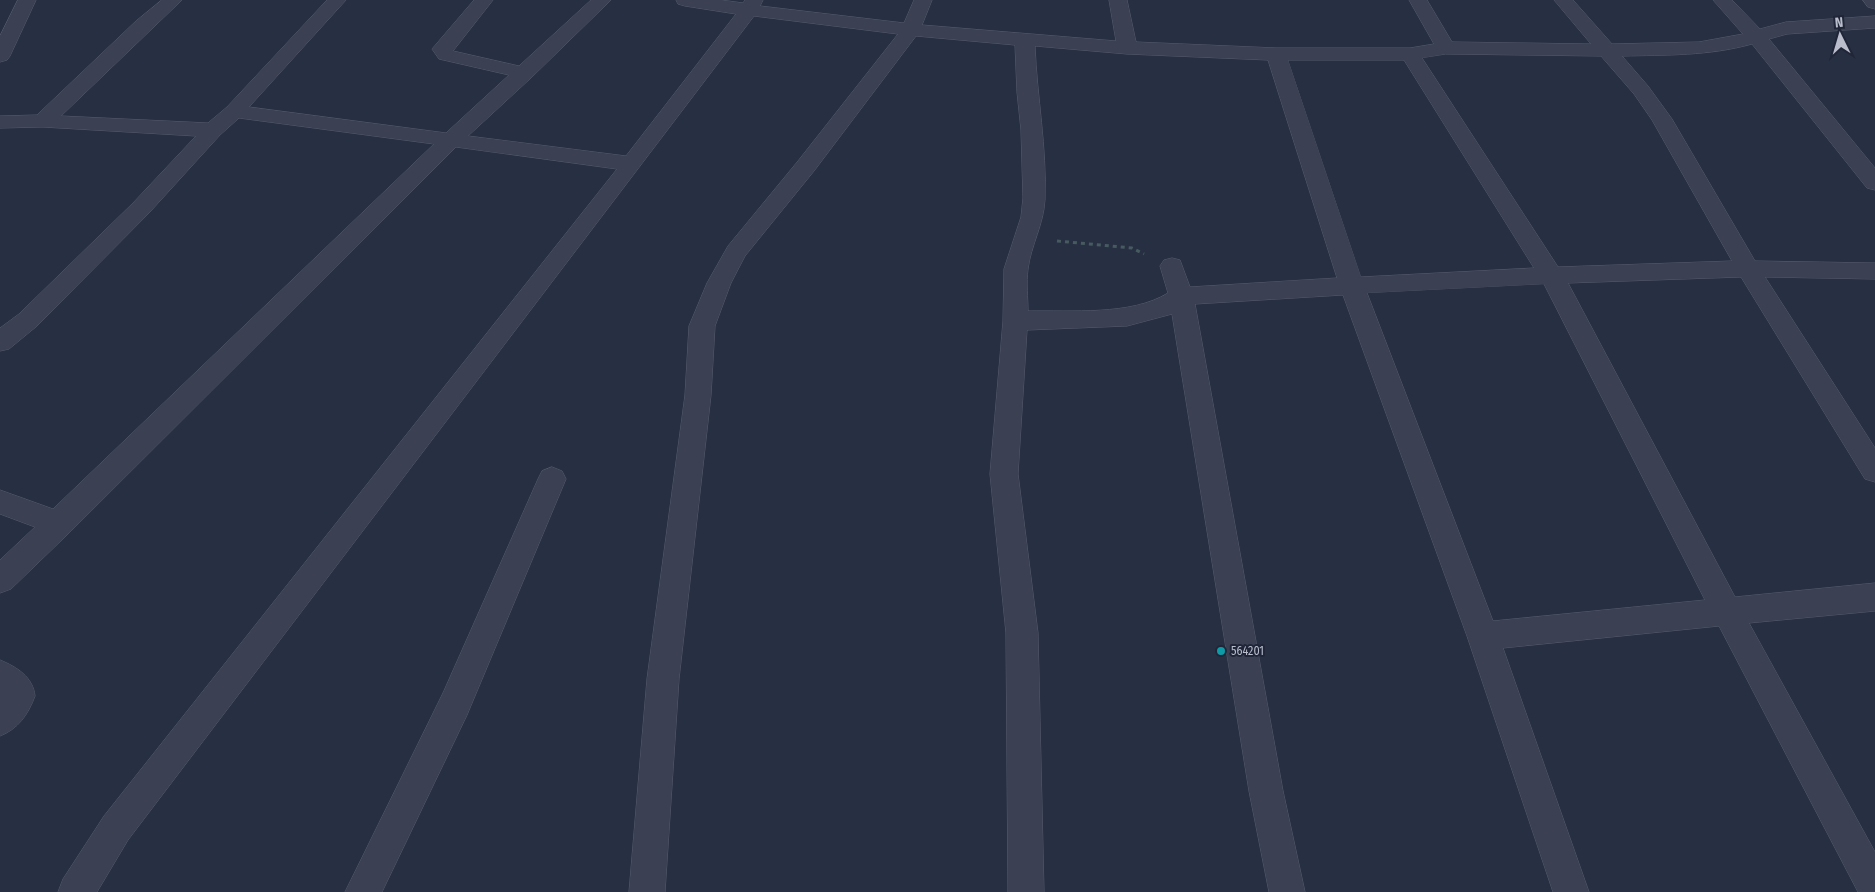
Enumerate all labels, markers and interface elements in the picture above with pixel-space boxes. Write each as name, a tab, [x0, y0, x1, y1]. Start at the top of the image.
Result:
north arrow	[1815, 10, 1865, 60]
text: N	[1834, 14, 1844, 31]
place label: 564201	[1231, 644, 1264, 658]
marker: 564201	[1215, 645, 1227, 657]

